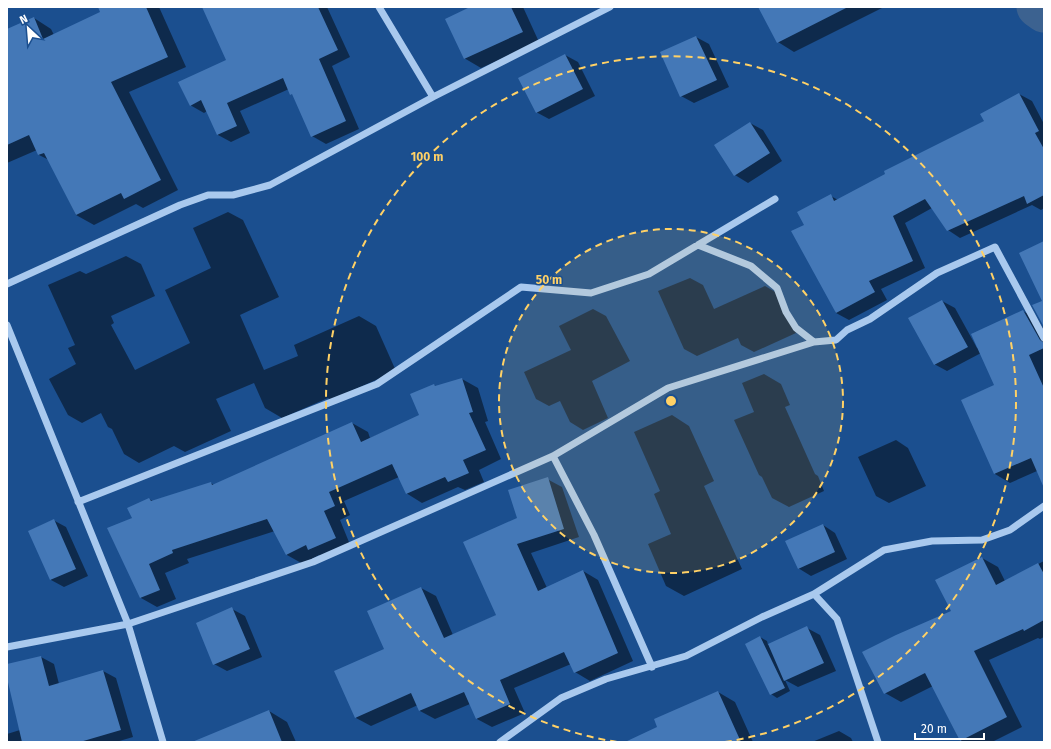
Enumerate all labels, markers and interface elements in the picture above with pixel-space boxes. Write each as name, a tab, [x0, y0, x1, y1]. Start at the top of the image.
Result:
north arrow	[8, 8, 48, 48]
text: N	[18, 12, 30, 27]
text: 100 m	[411, 150, 443, 164]
text: 50 m	[536, 273, 562, 287]
centre of rings	[664, 394, 678, 408]
scale bar	[915, 715, 984, 741]
text: 20 m	[921, 722, 947, 736]

